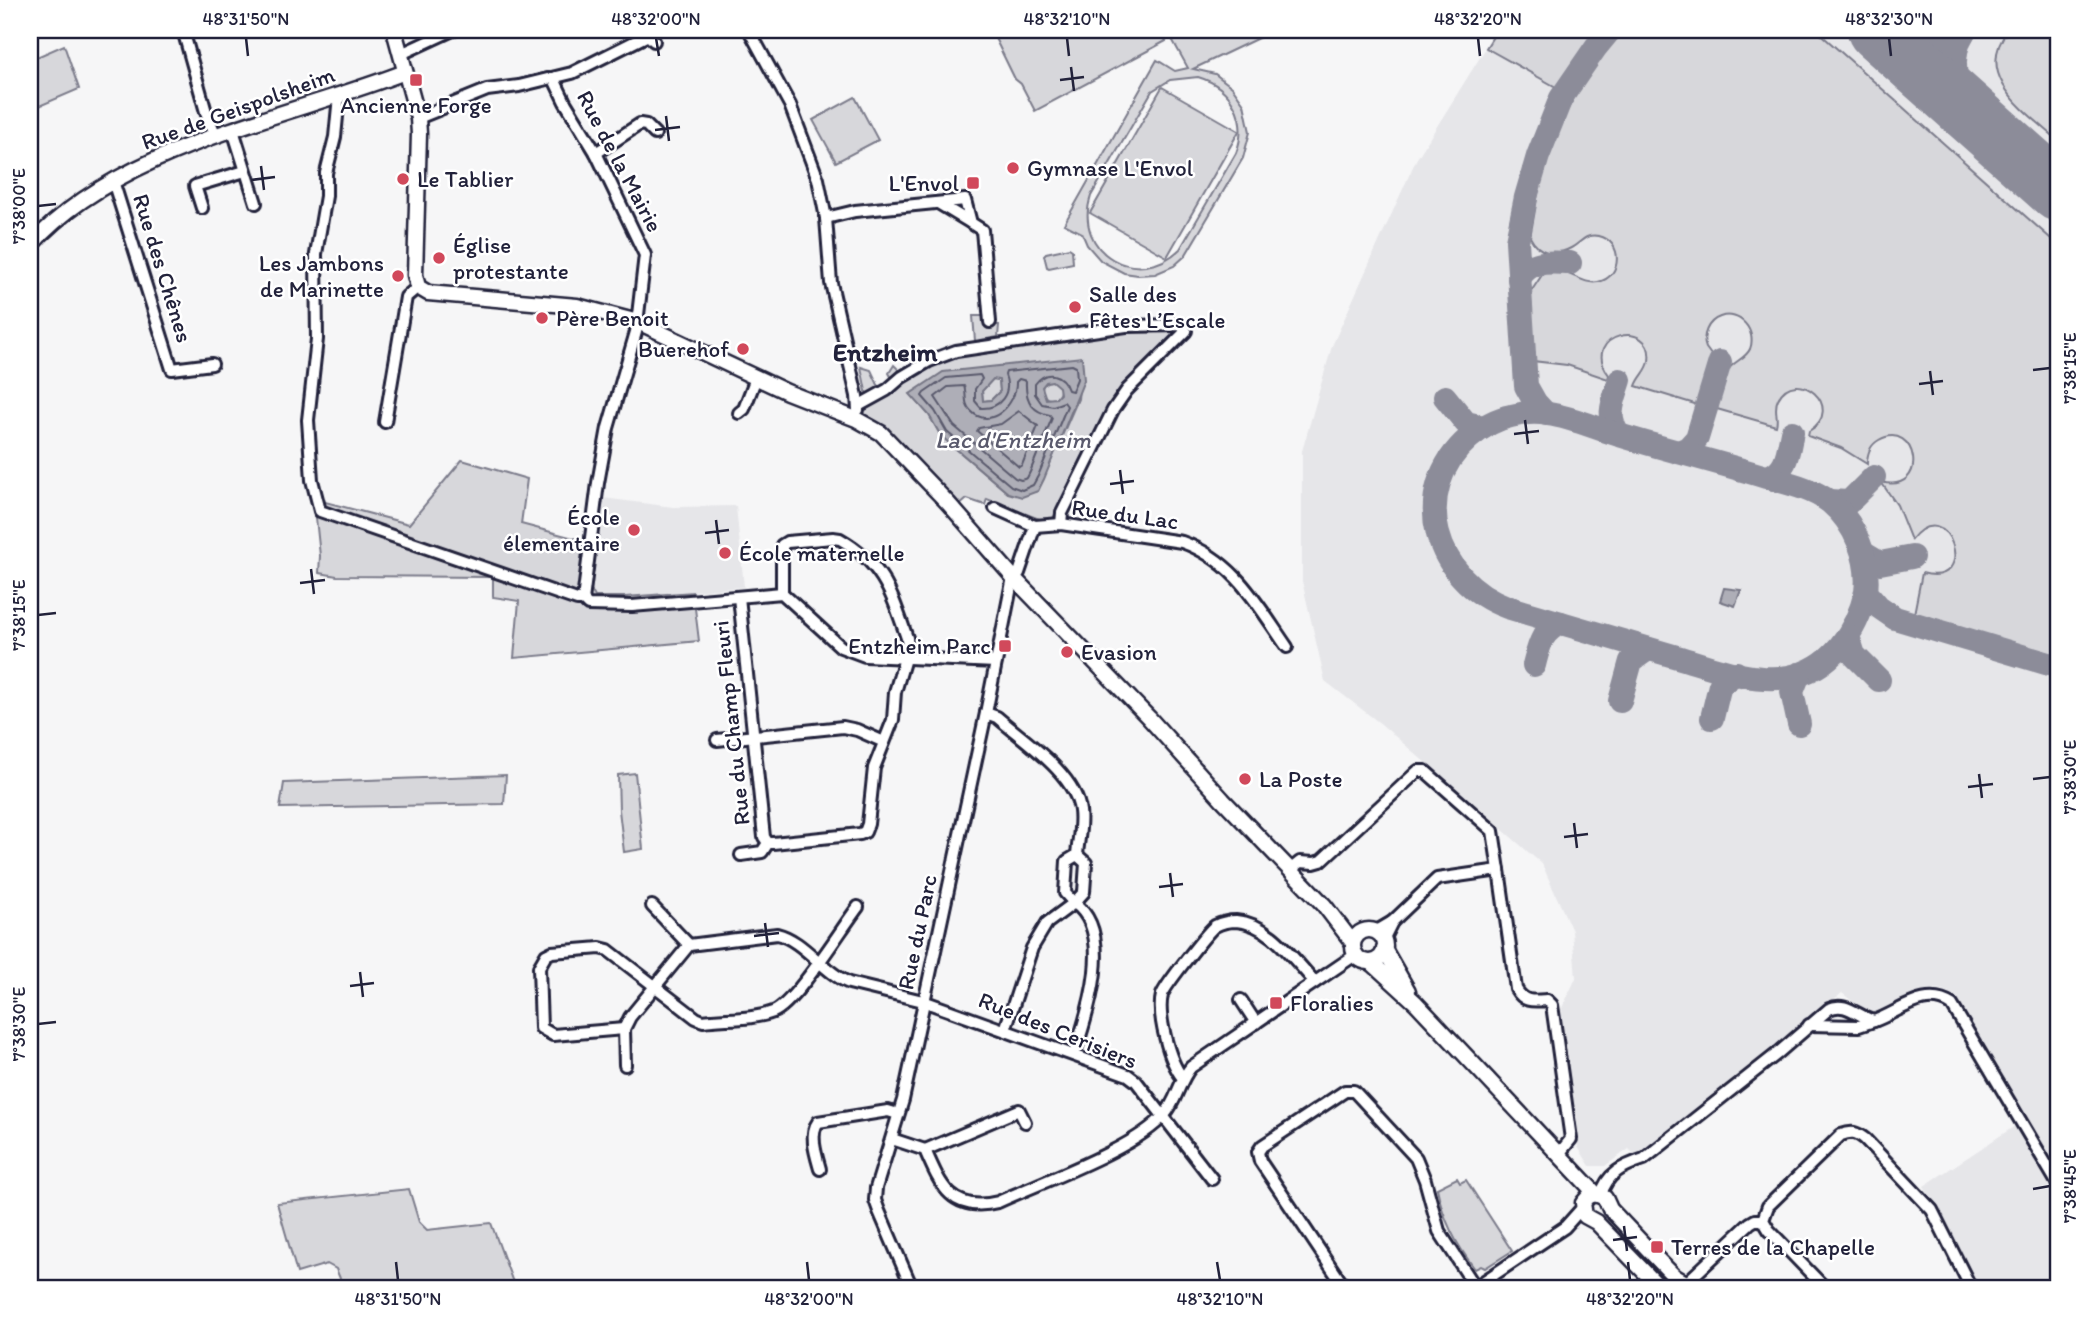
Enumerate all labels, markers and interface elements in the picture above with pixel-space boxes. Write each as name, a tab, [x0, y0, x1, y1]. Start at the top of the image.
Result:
text: 48°31'50"N	[203, 8, 289, 30]
text: 48°32'00"N	[611, 8, 701, 30]
text: 48°32'10"N	[1024, 8, 1110, 30]
text: 48°32'20"N	[1434, 8, 1522, 30]
text: 48°32'30"N	[1845, 8, 1933, 30]
street label: Rue de Geispolsheim	[138, 60, 338, 156]
marker: Ancienne Forge	[408, 72, 424, 88]
street label: Rue de la Mairie	[571, 85, 669, 237]
place label: Ancienne Forge	[340, 91, 492, 119]
place label: Gymnase L'Envol	[1027, 154, 1194, 182]
marker: Gymnase L'Envol	[1005, 160, 1021, 176]
place label: Le Tablier	[417, 165, 513, 193]
text: 7°38'00"E	[8, 168, 30, 244]
place label: L'Envol	[889, 169, 959, 197]
marker: Le Tablier	[395, 171, 411, 187]
marker: L'Envol	[965, 175, 981, 191]
street label: Rue des Chênes	[127, 190, 199, 346]
place label: Église protestante	[453, 231, 569, 285]
place label: Les Jambons de Marinette	[259, 249, 384, 303]
marker: Église protestante	[431, 250, 447, 266]
marker: Les Jambons de Marinette	[390, 268, 406, 284]
place label: Salle des Fêtes L’Escale	[1089, 280, 1225, 334]
marker: Salle des Fêtes L’Escale	[1067, 299, 1083, 315]
place label: Père Benoit	[556, 304, 669, 332]
marker: Père Benoit	[534, 310, 550, 326]
text: 7°38'15"E	[2059, 332, 2081, 404]
place label: Buerehof	[638, 335, 729, 363]
district label: Entzheim	[833, 336, 938, 368]
marker: Buerehof	[735, 341, 751, 357]
water label: Lac d'Entzheim	[935, 425, 1092, 454]
street label: Rue du Lac	[1070, 493, 1180, 535]
place label: École élementaire	[503, 503, 620, 557]
marker: École élementaire	[626, 522, 642, 538]
place label: École maternelle	[739, 539, 905, 567]
marker: École maternelle	[717, 545, 733, 561]
text: 7°38'15"E	[8, 579, 30, 651]
street label: Rue du Champ Fleuri	[706, 619, 756, 827]
place label: Entzheim Parc	[848, 632, 991, 660]
marker: Entzheim Parc	[997, 638, 1013, 654]
place label: Evasion	[1081, 638, 1157, 666]
marker: Evasion	[1059, 644, 1075, 660]
text: 7°38'30"E	[2059, 740, 2081, 814]
place label: La Poste	[1259, 765, 1343, 793]
marker: La Poste	[1237, 771, 1253, 787]
street label: Rue du Parc	[891, 872, 943, 992]
street label: Rue des Cerisiers	[975, 985, 1141, 1075]
text: 7°38'30"E	[8, 987, 30, 1061]
place label: Floralies	[1290, 989, 1374, 1017]
marker: Floralies	[1268, 995, 1284, 1011]
text: 7°38'45"E	[2059, 1149, 2081, 1223]
place label: Terres de la Chapelle	[1671, 1233, 1875, 1261]
marker: Terres de la Chapelle	[1649, 1239, 1665, 1255]
text: 48°31'50"N	[355, 1288, 441, 1310]
text: 48°32'00"N	[764, 1288, 854, 1310]
text: 48°32'10"N	[1177, 1288, 1263, 1310]
text: 48°32'20"N	[1586, 1288, 1674, 1310]

